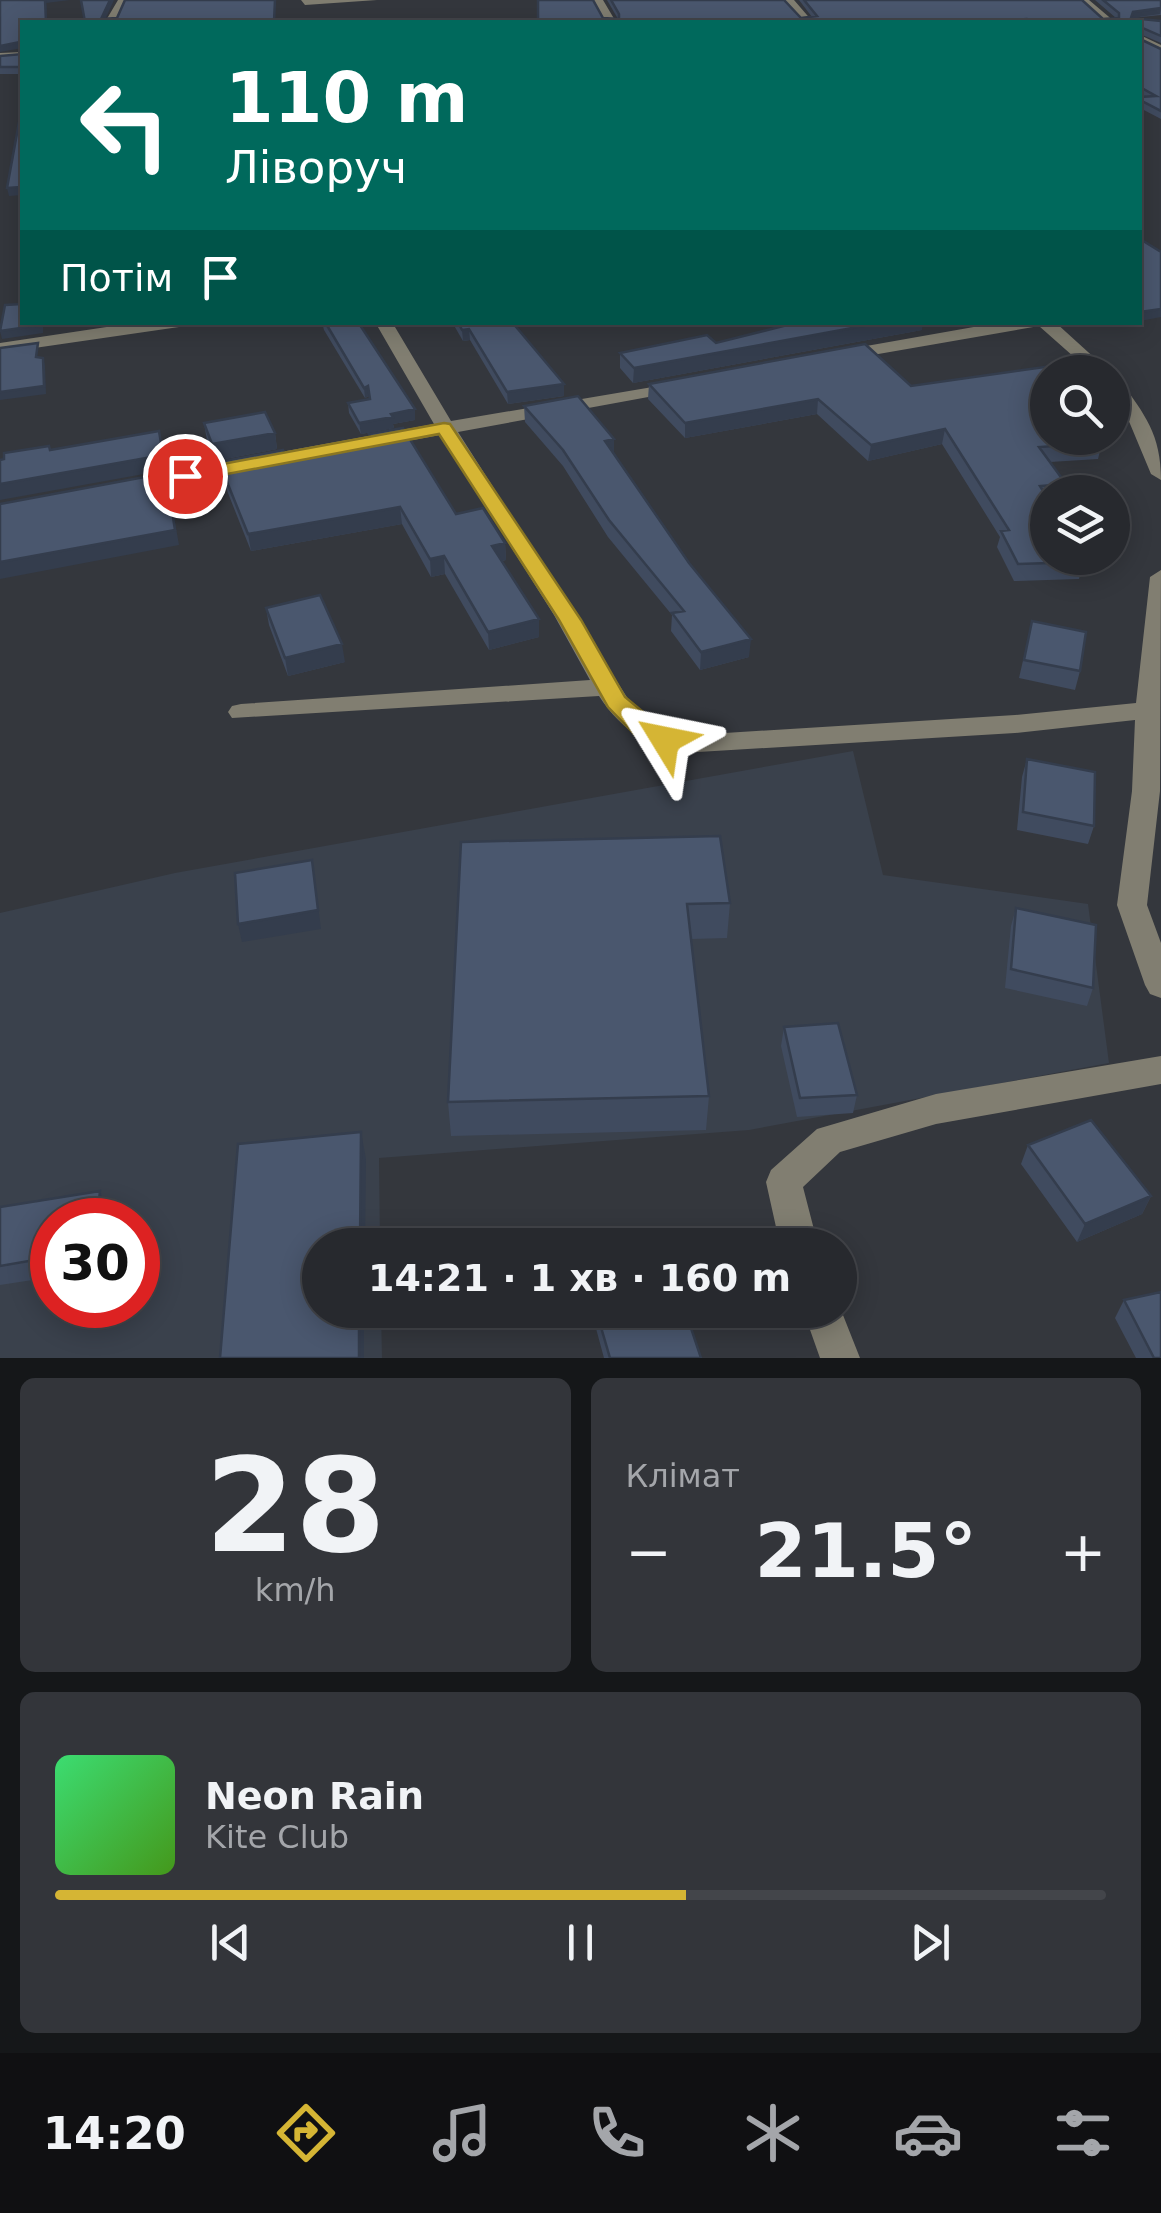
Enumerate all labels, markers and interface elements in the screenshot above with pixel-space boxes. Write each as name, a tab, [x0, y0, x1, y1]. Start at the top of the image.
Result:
text: 110 m	[225, 57, 468, 139]
icon: left	[60, 60, 190, 190]
text: Ліворуч	[225, 141, 407, 194]
icon: arrive	[193, 250, 248, 305]
text: Потім	[60, 256, 173, 300]
map controls	[1030, 355, 1130, 575]
button: search	[1030, 355, 1130, 455]
pin	[143, 434, 228, 519]
icon: arrive	[158, 449, 213, 504]
button: layers	[1030, 475, 1130, 575]
position arrow	[613, 688, 717, 792]
speed limit sign: 30	[30, 1198, 160, 1328]
text: 14:21 · 1 хв · 160 m	[368, 1256, 791, 1300]
text: 28	[205, 1430, 386, 1582]
text: Клімат	[626, 1457, 740, 1495]
text: 21.5°	[754, 1507, 977, 1595]
text: −	[626, 1520, 672, 1584]
text: +	[1060, 1520, 1106, 1584]
text: km/h	[255, 1571, 336, 1609]
text: Neon Rain	[205, 1774, 424, 1818]
text: Kite Club	[205, 1818, 349, 1856]
icon: previous	[203, 1915, 258, 1970]
icon: pause	[553, 1915, 608, 1970]
icon: next	[903, 1915, 958, 1970]
icon: directions	[271, 2098, 341, 2168]
icon: music	[427, 2098, 497, 2168]
icon: phone	[582, 2098, 652, 2168]
icon: climate	[738, 2098, 808, 2168]
icon: car	[893, 2098, 963, 2168]
icon: filters	[1048, 2098, 1118, 2168]
text: 14:20	[43, 2107, 186, 2160]

